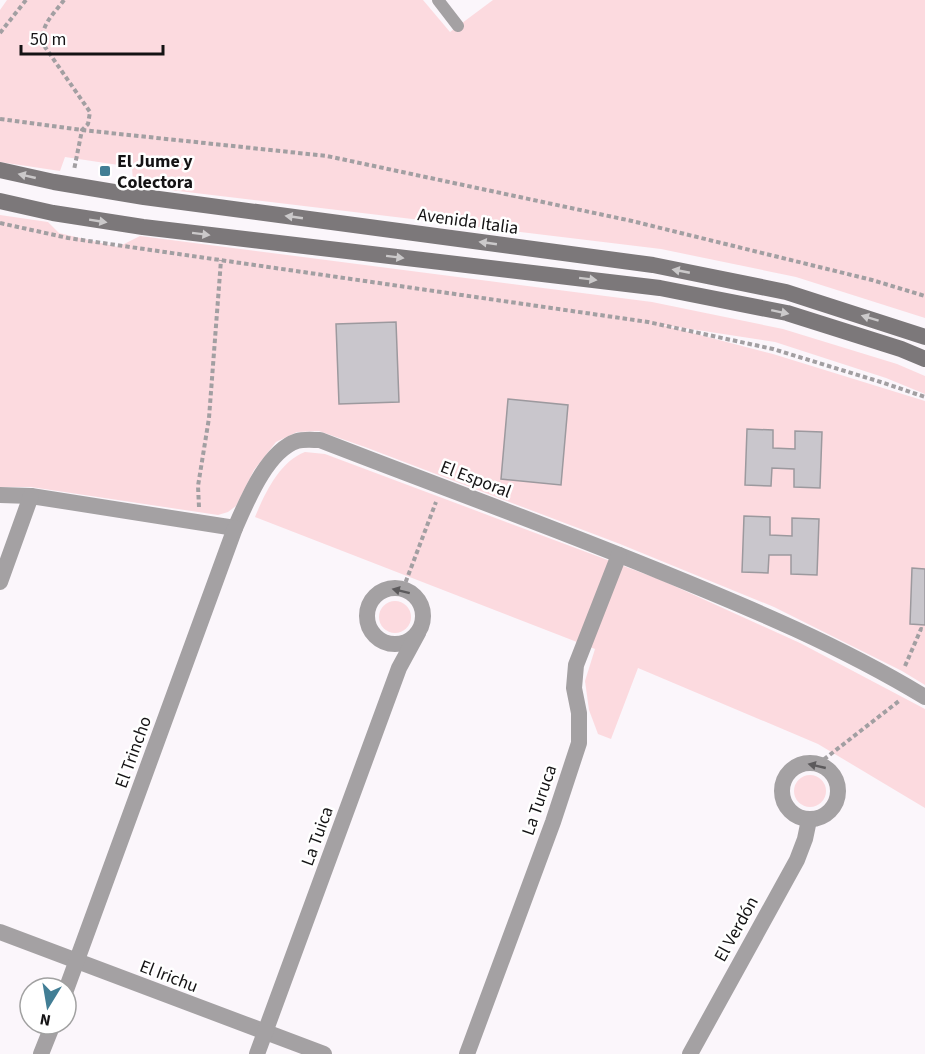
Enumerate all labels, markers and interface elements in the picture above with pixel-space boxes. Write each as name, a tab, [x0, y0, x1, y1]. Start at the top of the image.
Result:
scale bar	[21, 18, 164, 56]
text: 50 m	[30, 27, 66, 52]
place label: El Jume y Colectora	[117, 149, 193, 195]
marker: El Jume y Colectora	[98, 164, 112, 178]
one-way arrow	[18, 171, 36, 181]
street label: Avenida Italia	[416, 202, 520, 241]
one-way arrow	[285, 212, 304, 222]
one-way arrow	[89, 216, 108, 225]
one-way arrow	[192, 229, 211, 239]
one-way arrow	[478, 238, 497, 248]
one-way arrow	[385, 252, 404, 261]
one-way arrow	[671, 266, 690, 275]
one-way arrow	[579, 274, 598, 284]
one-way arrow	[771, 308, 790, 317]
one-way arrow	[861, 313, 879, 322]
street label: El Esporal	[437, 455, 515, 504]
one-way arrow	[392, 585, 411, 595]
street label: El Trincho	[109, 713, 158, 792]
one-way arrow	[807, 761, 826, 770]
street label: La Turuca	[516, 762, 563, 839]
street label: La Tuica	[295, 803, 340, 869]
street label: El Verdón	[708, 892, 765, 966]
street label: El Irichu	[136, 954, 202, 999]
north arrow	[18, 976, 78, 1036]
text: N	[38, 1008, 53, 1032]

